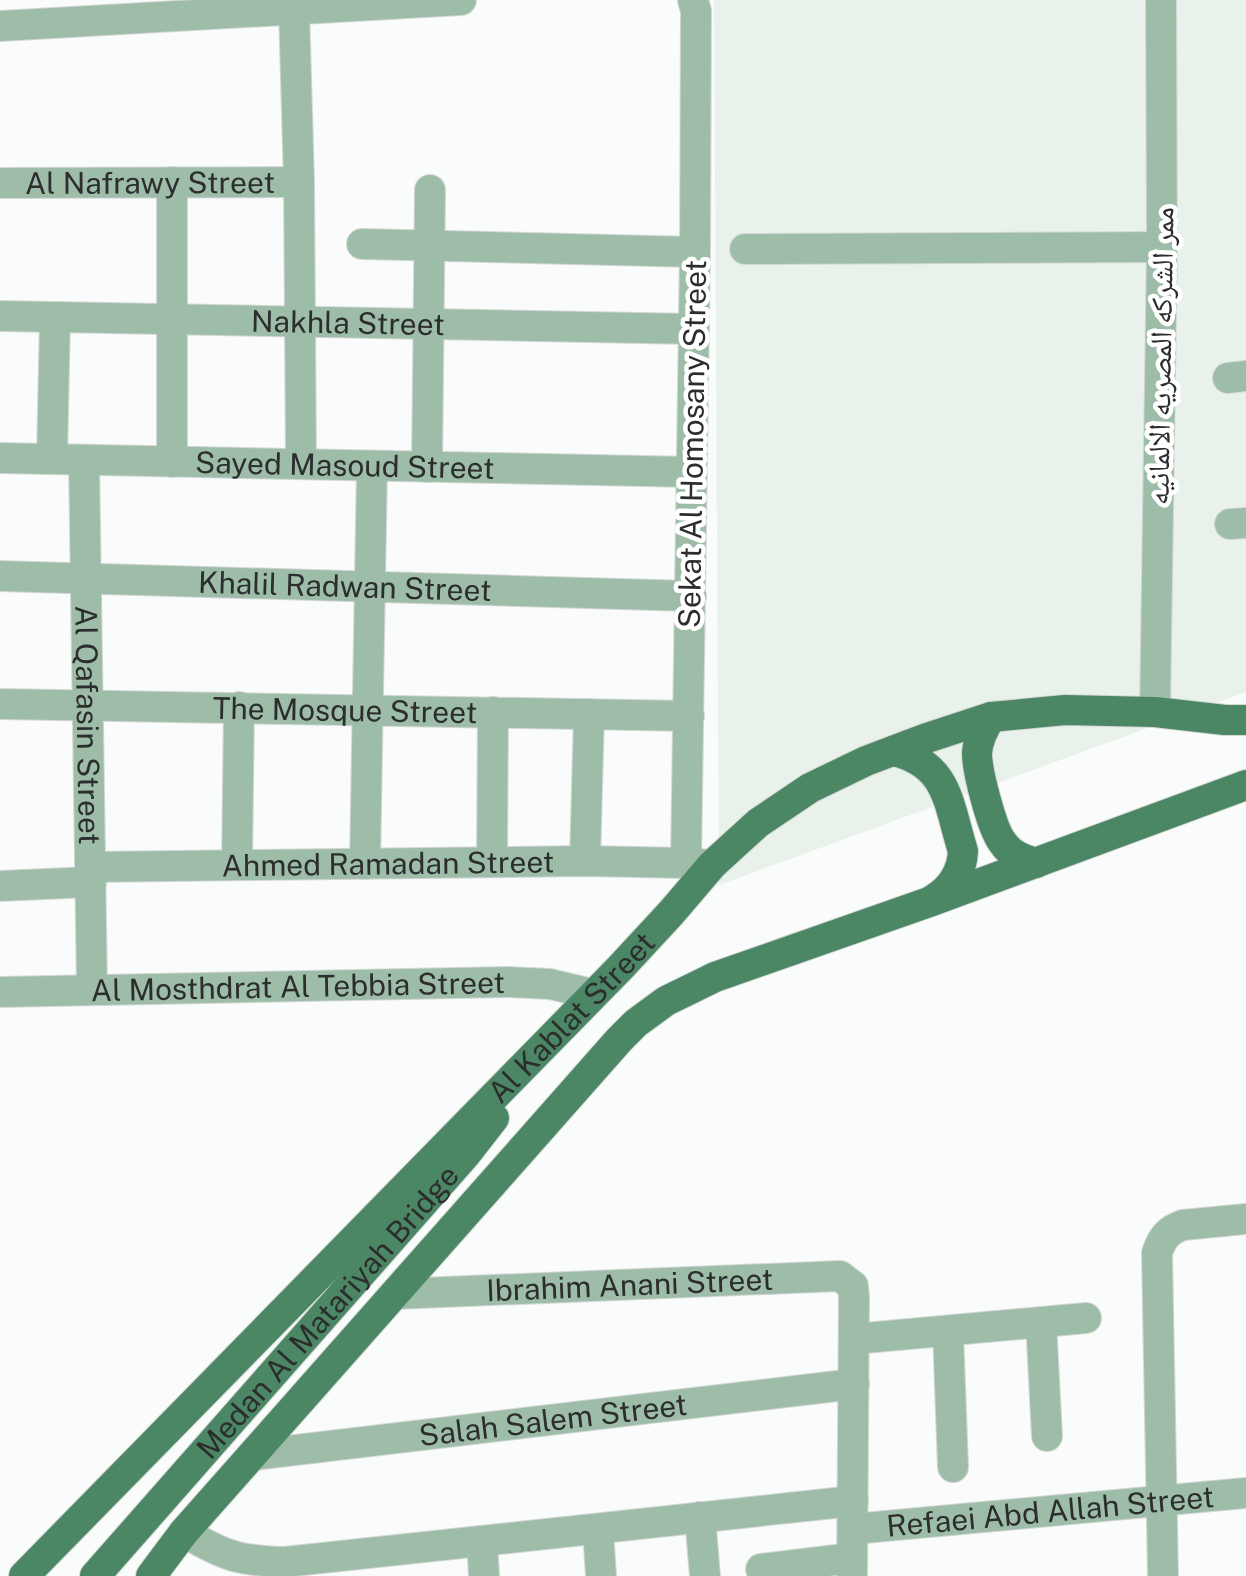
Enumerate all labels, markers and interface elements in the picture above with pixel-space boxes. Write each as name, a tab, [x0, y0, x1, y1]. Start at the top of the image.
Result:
street label: Al Nafrawy Street	[25, 164, 275, 201]
street label: ممر الشركه المصريه الالمانيه	[1139, 206, 1181, 506]
street label: Sekat Al Homosany Street	[671, 260, 713, 628]
street label: Nakhla Street	[251, 303, 445, 342]
street label: Sayed Masoud Street	[195, 444, 495, 486]
street label: Khalil Radwan Street	[198, 564, 492, 608]
street label: Al Qafasin Street	[68, 605, 108, 845]
street label: The Mosque Street	[212, 690, 478, 730]
street label: Ahmed Ramadan Street	[221, 843, 555, 883]
street label: Al Kablat Street	[480, 925, 662, 1110]
street label: Al Mosthdrat Al Tebbia Street	[91, 964, 505, 1008]
street label: Medan Al Matariyah Bridge	[189, 1157, 466, 1466]
street label: Ibrahim Anani Street	[486, 1261, 774, 1308]
street label: Salah Salem Street	[417, 1386, 689, 1453]
street label: Refaei Abd Allah Street	[885, 1478, 1215, 1544]

